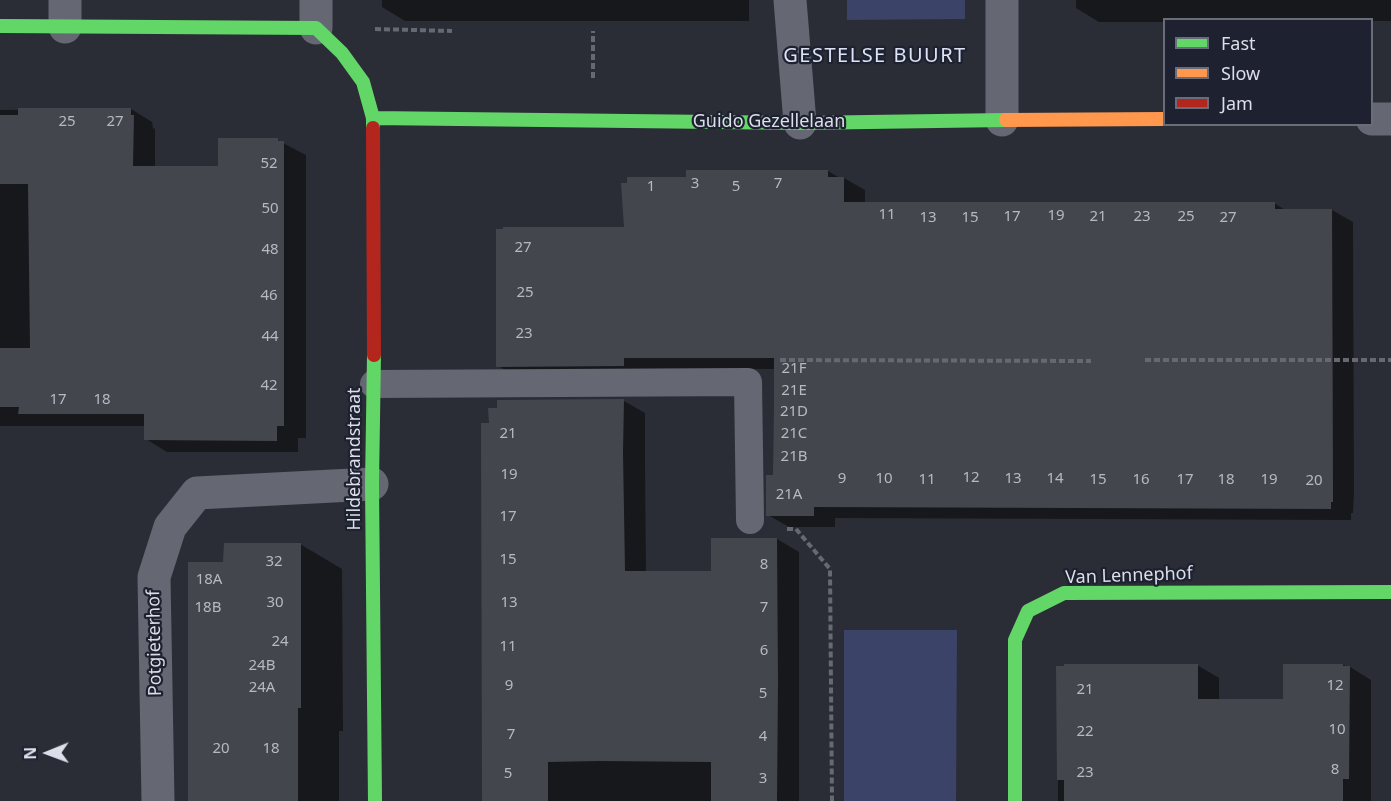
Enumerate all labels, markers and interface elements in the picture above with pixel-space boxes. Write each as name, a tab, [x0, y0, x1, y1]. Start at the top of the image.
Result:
legend	[1163, 18, 1373, 126]
text: Fast	[1221, 31, 1256, 55]
district label: GESTELSE BUURT	[783, 44, 967, 68]
text: Slow	[1221, 61, 1260, 85]
text: Jam	[1221, 91, 1253, 115]
street label: Guido Gezellelaan	[693, 111, 845, 133]
house number: 25	[58, 113, 76, 131]
house number: 27	[106, 113, 124, 131]
house number: 52	[260, 155, 278, 173]
house number: 3	[691, 175, 699, 193]
house number: 7	[774, 175, 782, 193]
house number: 1	[647, 178, 655, 196]
house number: 5	[732, 178, 740, 196]
house number: 50	[261, 200, 279, 218]
house number: 11	[878, 206, 896, 224]
house number: 19	[1047, 207, 1065, 225]
house number: 17	[1003, 208, 1021, 226]
house number: 21	[1089, 208, 1107, 226]
house number: 23	[1133, 208, 1151, 226]
house number: 25	[1177, 208, 1195, 226]
house number: 13	[919, 209, 937, 227]
house number: 15	[961, 209, 979, 227]
house number: 27	[1219, 209, 1237, 227]
house number: 27	[514, 239, 532, 257]
house number: 48	[261, 241, 279, 259]
house number: 25	[516, 284, 534, 302]
house number: 46	[260, 287, 278, 305]
house number: 23	[515, 325, 533, 343]
house number: 44	[261, 328, 279, 346]
house number: 21F	[782, 360, 806, 378]
house number: 42	[260, 377, 278, 395]
house number: 21E	[781, 382, 807, 400]
street label: Hildebrandstraat	[344, 387, 366, 531]
house number: 17	[49, 391, 67, 409]
house number: 18	[93, 391, 111, 409]
house number: 21D	[780, 403, 808, 421]
house number: 21	[499, 425, 517, 443]
house number: 21C	[781, 425, 807, 443]
house number: 21B	[781, 448, 807, 466]
house number: 19	[500, 466, 518, 484]
house number: 12	[962, 469, 980, 487]
house number: 9	[838, 470, 846, 488]
house number: 10	[875, 470, 893, 488]
house number: 13	[1004, 470, 1022, 488]
house number: 14	[1046, 470, 1064, 488]
house number: 11	[918, 471, 936, 489]
house number: 15	[1089, 471, 1107, 489]
house number: 16	[1132, 471, 1150, 489]
house number: 17	[1176, 471, 1194, 489]
house number: 18	[1217, 471, 1235, 489]
house number: 19	[1260, 471, 1278, 489]
house number: 20	[1305, 472, 1323, 490]
house number: 21A	[776, 486, 802, 504]
house number: 17	[499, 508, 517, 526]
house number: 15	[499, 551, 517, 569]
house number: 32	[265, 553, 283, 571]
house number: 8	[760, 556, 768, 574]
street label: Van Lennephof	[1065, 563, 1193, 589]
house number: 18A	[196, 571, 222, 589]
street label: Potgieterhof	[143, 590, 167, 696]
house number: 30	[266, 594, 284, 612]
house number: 13	[500, 594, 518, 612]
house number: 18B	[195, 599, 221, 617]
house number: 7	[760, 599, 768, 617]
house number: 24	[271, 633, 289, 651]
house number: 11	[499, 638, 517, 656]
house number: 6	[760, 642, 768, 660]
house number: 24B	[249, 657, 275, 675]
house number: 9	[505, 677, 513, 695]
house number: 12	[1326, 677, 1344, 695]
house number: 24A	[249, 679, 275, 697]
house number: 21	[1076, 681, 1094, 699]
house number: 5	[759, 685, 767, 703]
house number: 10	[1328, 721, 1346, 739]
north arrow	[18, 723, 78, 783]
house number: 22	[1076, 723, 1094, 741]
house number: 7	[507, 726, 515, 744]
house number: 4	[759, 728, 767, 746]
house number: 20	[212, 740, 230, 758]
house number: 18	[262, 740, 280, 758]
text: N	[19, 747, 41, 760]
house number: 8	[1331, 761, 1339, 779]
house number: 23	[1076, 764, 1094, 782]
house number: 5	[504, 765, 512, 783]
house number: 3	[759, 770, 767, 788]

